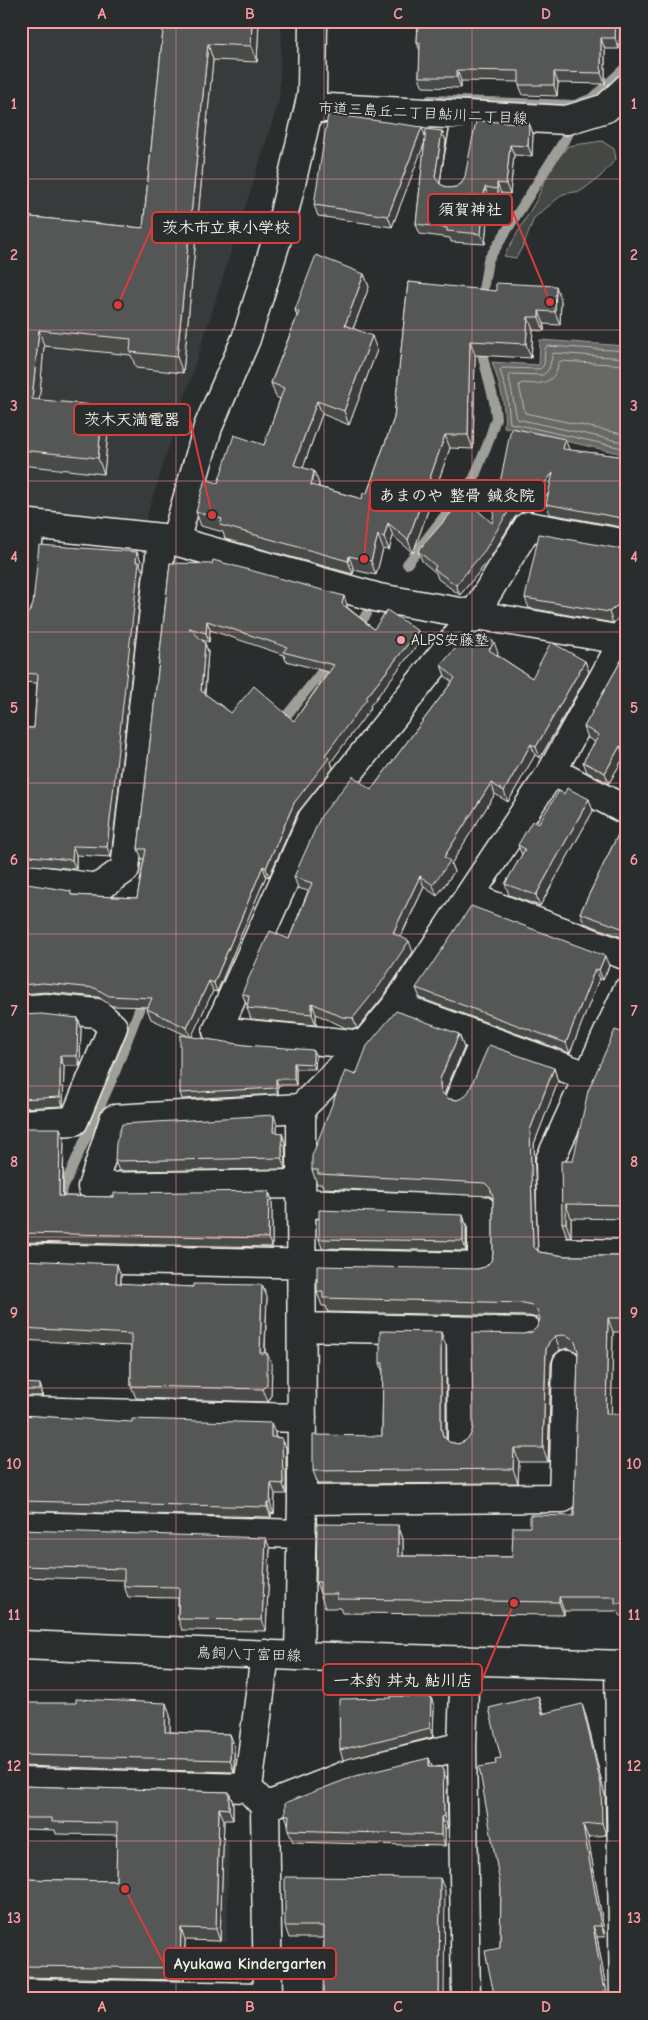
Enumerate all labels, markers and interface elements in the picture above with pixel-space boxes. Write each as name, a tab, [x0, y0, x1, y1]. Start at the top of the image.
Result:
text: A	[98, 5, 107, 23]
text: B	[245, 5, 255, 23]
text: C	[393, 5, 403, 23]
text: D	[541, 5, 551, 23]
text: 1	[11, 95, 17, 113]
text: 1	[631, 95, 637, 113]
street label: 市道三島丘二丁目鮎川二丁目線	[318, 99, 528, 127]
callout: 須賀神社	[428, 194, 512, 225]
text: 須賀神社	[438, 201, 502, 219]
callout: 茨木市立東小学校	[152, 212, 300, 243]
text: 茨木市立東小学校	[162, 219, 290, 237]
text: 2	[10, 246, 18, 264]
text: 2	[630, 246, 638, 264]
text: 3	[10, 397, 18, 415]
text: 3	[630, 397, 638, 415]
callout: 茨木天満電器	[74, 404, 190, 435]
text: 茨木天満電器	[84, 411, 180, 429]
callout: あまのや 整骨 鍼灸院	[370, 480, 545, 511]
text: あまのや 整骨 鍼灸院	[379, 487, 535, 505]
text: 4	[10, 548, 18, 566]
text: 4	[630, 548, 638, 566]
place label: ALPS安藤塾	[411, 631, 489, 649]
marker: ALPS安藤塾	[395, 634, 407, 646]
text: 5	[10, 699, 18, 717]
text: 5	[630, 699, 638, 717]
text: 6	[10, 851, 18, 869]
text: 6	[630, 851, 638, 869]
text: 7	[10, 1002, 18, 1020]
text: 7	[630, 1002, 638, 1020]
text: 8	[10, 1153, 18, 1171]
text: 8	[630, 1153, 638, 1171]
text: 9	[10, 1304, 18, 1322]
text: 9	[630, 1304, 638, 1322]
text: 10	[6, 1455, 22, 1473]
text: 10	[626, 1455, 642, 1473]
text: 11	[8, 1606, 20, 1624]
text: 11	[628, 1606, 640, 1624]
street label: 鳥飼八丁富田線	[196, 1643, 302, 1665]
callout: 一本釣 丼丸 鮎川店	[323, 1664, 482, 1695]
text: 一本釣 丼丸 鮎川店	[333, 1672, 473, 1690]
text: 12	[7, 1757, 21, 1775]
text: 12	[627, 1757, 641, 1775]
text: 13	[7, 1909, 21, 1927]
text: 13	[627, 1909, 641, 1927]
callout: Ayukawa Kindergarten	[164, 1948, 336, 1979]
text: Ayukawa Kindergarten	[174, 1955, 326, 1973]
text: A	[98, 1998, 107, 2016]
text: B	[245, 1998, 255, 2016]
text: C	[393, 1998, 403, 2016]
text: D	[541, 1998, 551, 2016]

